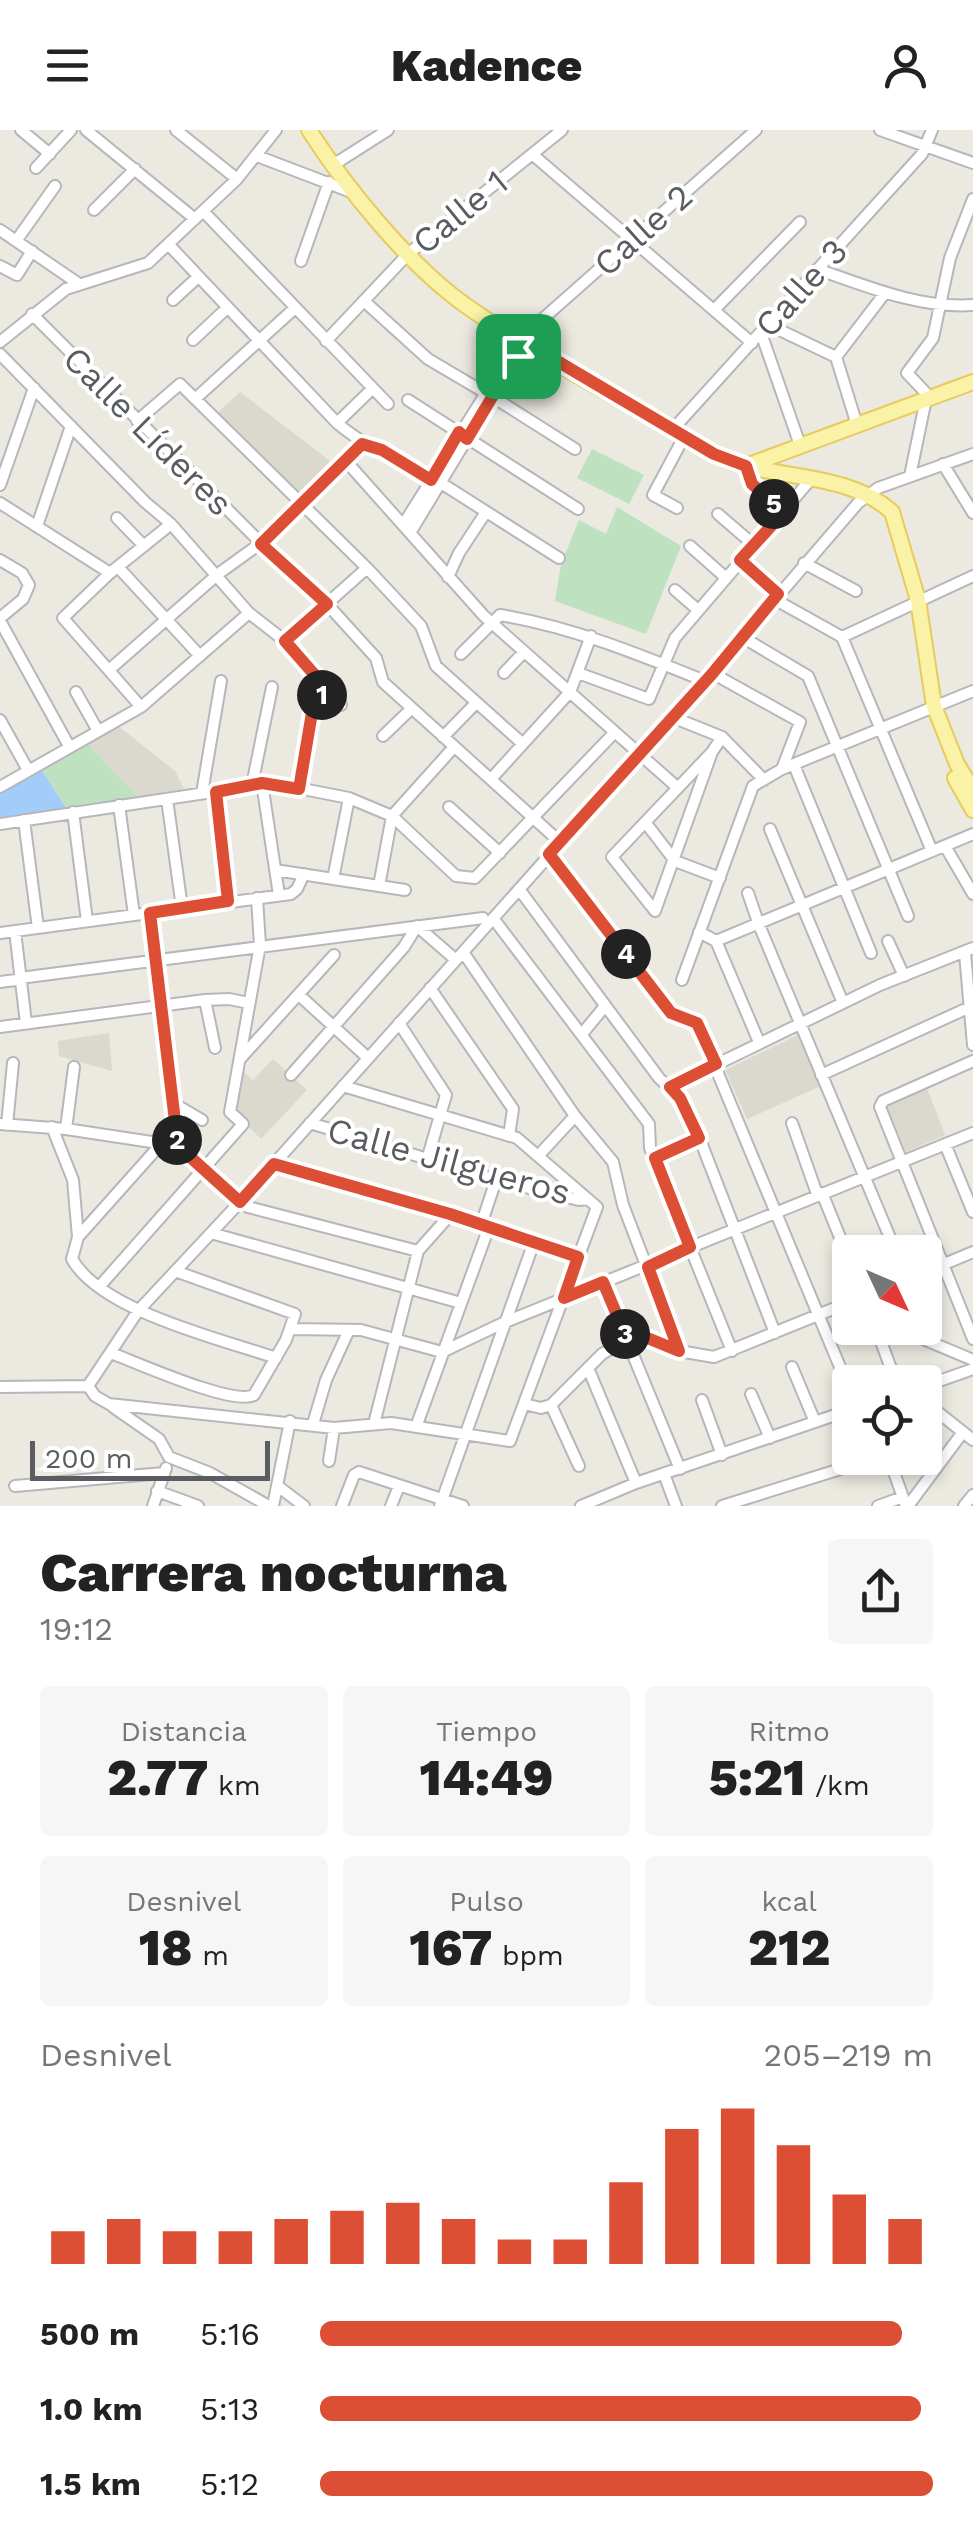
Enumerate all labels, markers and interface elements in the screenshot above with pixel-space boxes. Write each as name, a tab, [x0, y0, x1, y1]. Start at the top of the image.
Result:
icon: menu	[40, 38, 95, 93]
icon: person	[878, 38, 933, 93]
text: Kadence	[391, 39, 582, 92]
street label: Calle 1	[404, 161, 516, 263]
street label: Calle 2	[585, 175, 701, 285]
street label: Calle 3	[746, 230, 856, 346]
pin	[476, 314, 561, 399]
icon: arrive	[491, 329, 546, 384]
street label: Calle Líderes	[55, 338, 241, 524]
pin: 5	[749, 479, 799, 529]
text: 5	[766, 487, 782, 520]
pin: 1	[297, 670, 347, 720]
text: 1	[316, 678, 328, 711]
pin: 4	[601, 929, 651, 979]
text: 4	[617, 937, 635, 970]
street label: Calle Jilgueros	[323, 1108, 575, 1214]
pin: 2	[152, 1115, 202, 1165]
text: 2	[169, 1123, 185, 1156]
north arrow	[832, 1235, 942, 1345]
map controls	[832, 1235, 942, 1475]
pin: 3	[600, 1309, 650, 1359]
text: 3	[617, 1317, 633, 1350]
button: locate	[832, 1365, 942, 1475]
scale bar	[30, 1436, 270, 1480]
text: 200 m	[45, 1442, 132, 1475]
button: share	[828, 1539, 933, 1644]
text: Carrera nocturna	[40, 1540, 507, 1604]
text: 19:12	[40, 1610, 113, 1648]
text: Distancia	[121, 1715, 247, 1748]
text: Tiempo	[436, 1715, 537, 1748]
text: Ritmo	[749, 1715, 830, 1748]
text: 2.77	[107, 1748, 208, 1807]
text: 14:49	[419, 1748, 554, 1807]
text: 5:21	[709, 1748, 805, 1807]
text: km	[208, 1769, 261, 1802]
text: /km	[805, 1769, 870, 1802]
text: Desnivel	[126, 1885, 241, 1918]
text: Pulso	[449, 1885, 524, 1918]
text: kcal	[761, 1885, 817, 1918]
text: 18	[139, 1918, 193, 1977]
text: 167	[409, 1918, 492, 1977]
text: 212	[748, 1918, 830, 1977]
text: m	[193, 1939, 229, 1972]
text: bpm	[492, 1939, 564, 1972]
text: Desnivel	[40, 2036, 172, 2074]
text: 205–219 m	[764, 2036, 933, 2074]
text: 500 m	[40, 2315, 139, 2353]
text: 5:16	[200, 2315, 260, 2353]
text: 1.0 km	[40, 2390, 143, 2428]
text: 5:13	[200, 2390, 259, 2428]
text: 1.5 km	[40, 2465, 141, 2503]
text: 5:12	[200, 2465, 259, 2503]

